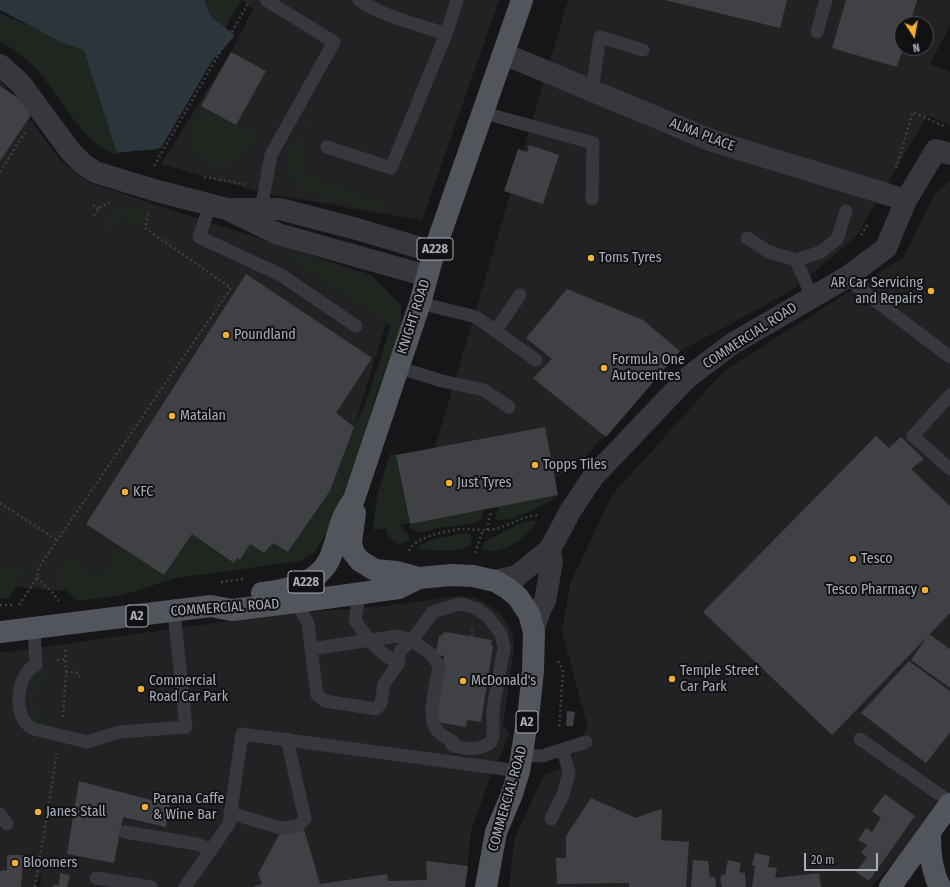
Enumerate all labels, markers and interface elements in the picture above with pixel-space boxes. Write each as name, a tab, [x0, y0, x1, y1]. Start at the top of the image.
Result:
north arrow	[894, 16, 934, 56]
text: N	[912, 40, 921, 54]
street label: ALMA PLACE	[667, 115, 737, 155]
road number: A228	[417, 238, 453, 260]
place label: Toms Tyres	[599, 250, 662, 266]
marker: Toms Tyres	[586, 253, 596, 263]
place label: AR Car Servicing and Repairs	[831, 275, 923, 308]
street label: KNIGHT ROAD	[394, 278, 434, 356]
marker: AR Car Servicing and Repairs	[926, 286, 936, 296]
street label: COMMERCIAL ROAD	[700, 299, 800, 373]
place label: Poundland	[234, 327, 296, 343]
marker: Poundland	[221, 330, 231, 340]
place label: Formula One Autocentres	[612, 352, 685, 384]
marker: Formula One Autocentres	[599, 363, 609, 373]
place label: Matalan	[180, 408, 226, 424]
marker: Matalan	[167, 411, 177, 421]
place label: Topps Tiles	[543, 457, 607, 473]
marker: Topps Tiles	[530, 460, 540, 470]
place label: Just Tyres	[457, 475, 512, 491]
marker: Just Tyres	[444, 478, 454, 488]
place label: KFC	[133, 484, 153, 500]
marker: KFC	[120, 487, 130, 497]
place label: Tesco	[861, 551, 893, 567]
marker: Tesco	[848, 554, 858, 564]
road number: A228	[288, 571, 324, 593]
place label: Tesco Pharmacy	[826, 582, 917, 598]
marker: Tesco Pharmacy	[920, 585, 930, 595]
street label: COMMERCIAL ROAD	[170, 596, 280, 620]
road number: A2	[126, 605, 148, 627]
place label: Temple Street Car Park	[680, 663, 759, 696]
place label: Commercial Road Car Park	[149, 673, 228, 706]
place label: McDonald's	[471, 673, 536, 689]
marker: Temple Street Car Park	[667, 674, 677, 684]
marker: McDonald's	[458, 676, 468, 686]
marker: Commercial Road Car Park	[136, 684, 146, 694]
road number: A2	[516, 711, 538, 733]
street label: COMMERCIAL ROAD	[485, 744, 531, 854]
place label: Parana Caffe & Wine Bar	[153, 791, 224, 824]
marker: Parana Caffe & Wine Bar	[140, 802, 150, 812]
place label: Janes Stall	[46, 804, 106, 820]
marker: Janes Stall	[33, 807, 43, 817]
scale bar	[806, 845, 880, 871]
text: 20 m	[811, 853, 835, 867]
place label: Bloomers	[23, 855, 77, 871]
marker: Bloomers	[10, 858, 20, 868]

